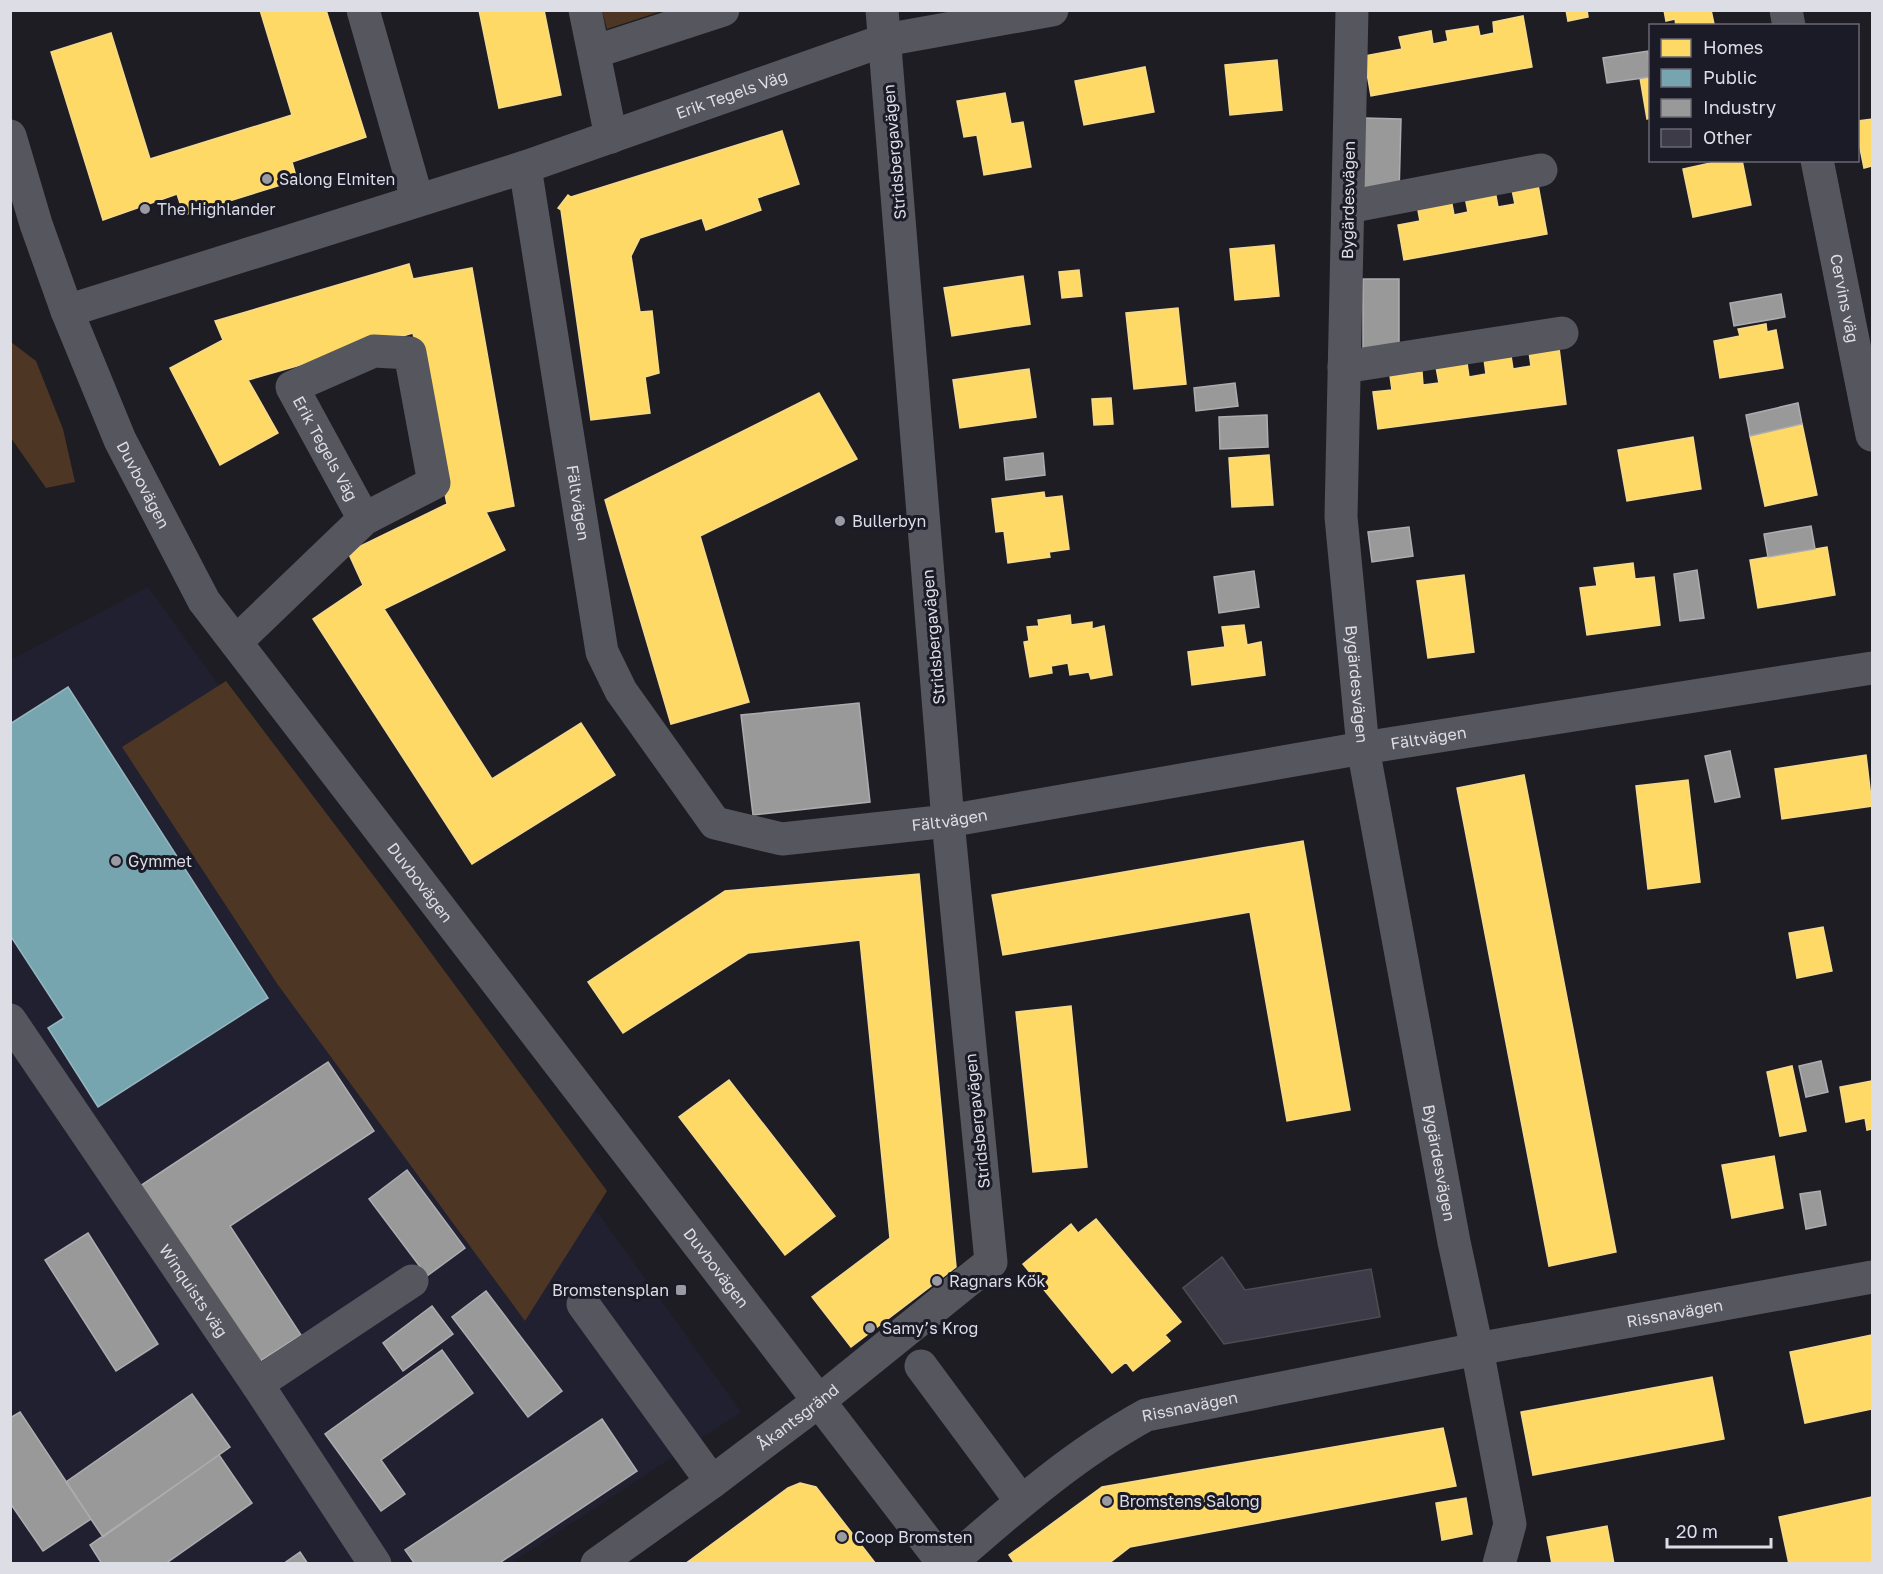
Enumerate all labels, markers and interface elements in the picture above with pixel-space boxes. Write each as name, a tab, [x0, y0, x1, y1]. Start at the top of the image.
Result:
legend	[1649, 24, 1859, 162]
text: Homes	[1703, 36, 1763, 58]
street label: Erik Tegels Väg	[673, 65, 790, 123]
text: Public	[1703, 66, 1757, 88]
street label: Stridsbergavägen	[878, 84, 910, 220]
text: Industry	[1703, 96, 1776, 118]
text: Other	[1703, 126, 1752, 148]
street label: Bygärdesvägen	[1337, 141, 1359, 259]
place label: Salong Elmiten	[279, 169, 395, 189]
marker: Salong Elmiten	[260, 172, 274, 186]
place label: The Highlander	[157, 199, 276, 219]
marker: The Highlander	[138, 202, 152, 216]
street label: Cervins väg	[1826, 252, 1863, 344]
street label: Erik Tegels Väg	[289, 392, 362, 504]
street label: Duvbovägen	[112, 438, 174, 532]
street label: Fältvägen	[562, 463, 594, 542]
place label: Bullerbyn	[852, 511, 926, 531]
marker: Bullerbyn	[833, 514, 847, 528]
street label: Stridsbergavägen	[917, 569, 949, 705]
street label: Bygärdesvägen	[1341, 624, 1372, 744]
street label: Fältvägen	[1389, 722, 1468, 754]
street label: Fältvägen	[911, 804, 989, 835]
street label: Duvbovägen	[383, 838, 457, 926]
place label: Gymmet	[128, 851, 192, 871]
marker: Gymmet	[109, 854, 123, 868]
street label: Stridsbergavägen	[960, 1053, 994, 1189]
street label: Bygärdesvägen	[1419, 1103, 1460, 1223]
street label: Duvbovägen	[679, 1224, 753, 1312]
street label: Winquists väg	[155, 1240, 232, 1341]
place label: Ragnars Kök	[949, 1271, 1046, 1291]
marker: Ragnars Kök	[930, 1274, 944, 1288]
place label: Bromstensplan	[552, 1280, 669, 1300]
marker: Bromstensplan	[674, 1283, 688, 1297]
street label: Rissnavägen	[1625, 1294, 1724, 1332]
place label: Samy’s Krog	[882, 1318, 978, 1338]
marker: Samy’s Krog	[863, 1321, 877, 1335]
street label: Åkantsgränd	[753, 1379, 843, 1454]
street label: Rissnavägen	[1140, 1387, 1239, 1426]
place label: Bromstens Salong	[1119, 1491, 1260, 1511]
marker: Bromstens Salong	[1100, 1494, 1114, 1508]
scale bar	[1667, 1511, 1770, 1549]
text: 20 m	[1676, 1520, 1718, 1542]
place label: Coop Bromsten	[854, 1527, 972, 1547]
marker: Coop Bromsten	[835, 1530, 849, 1544]

